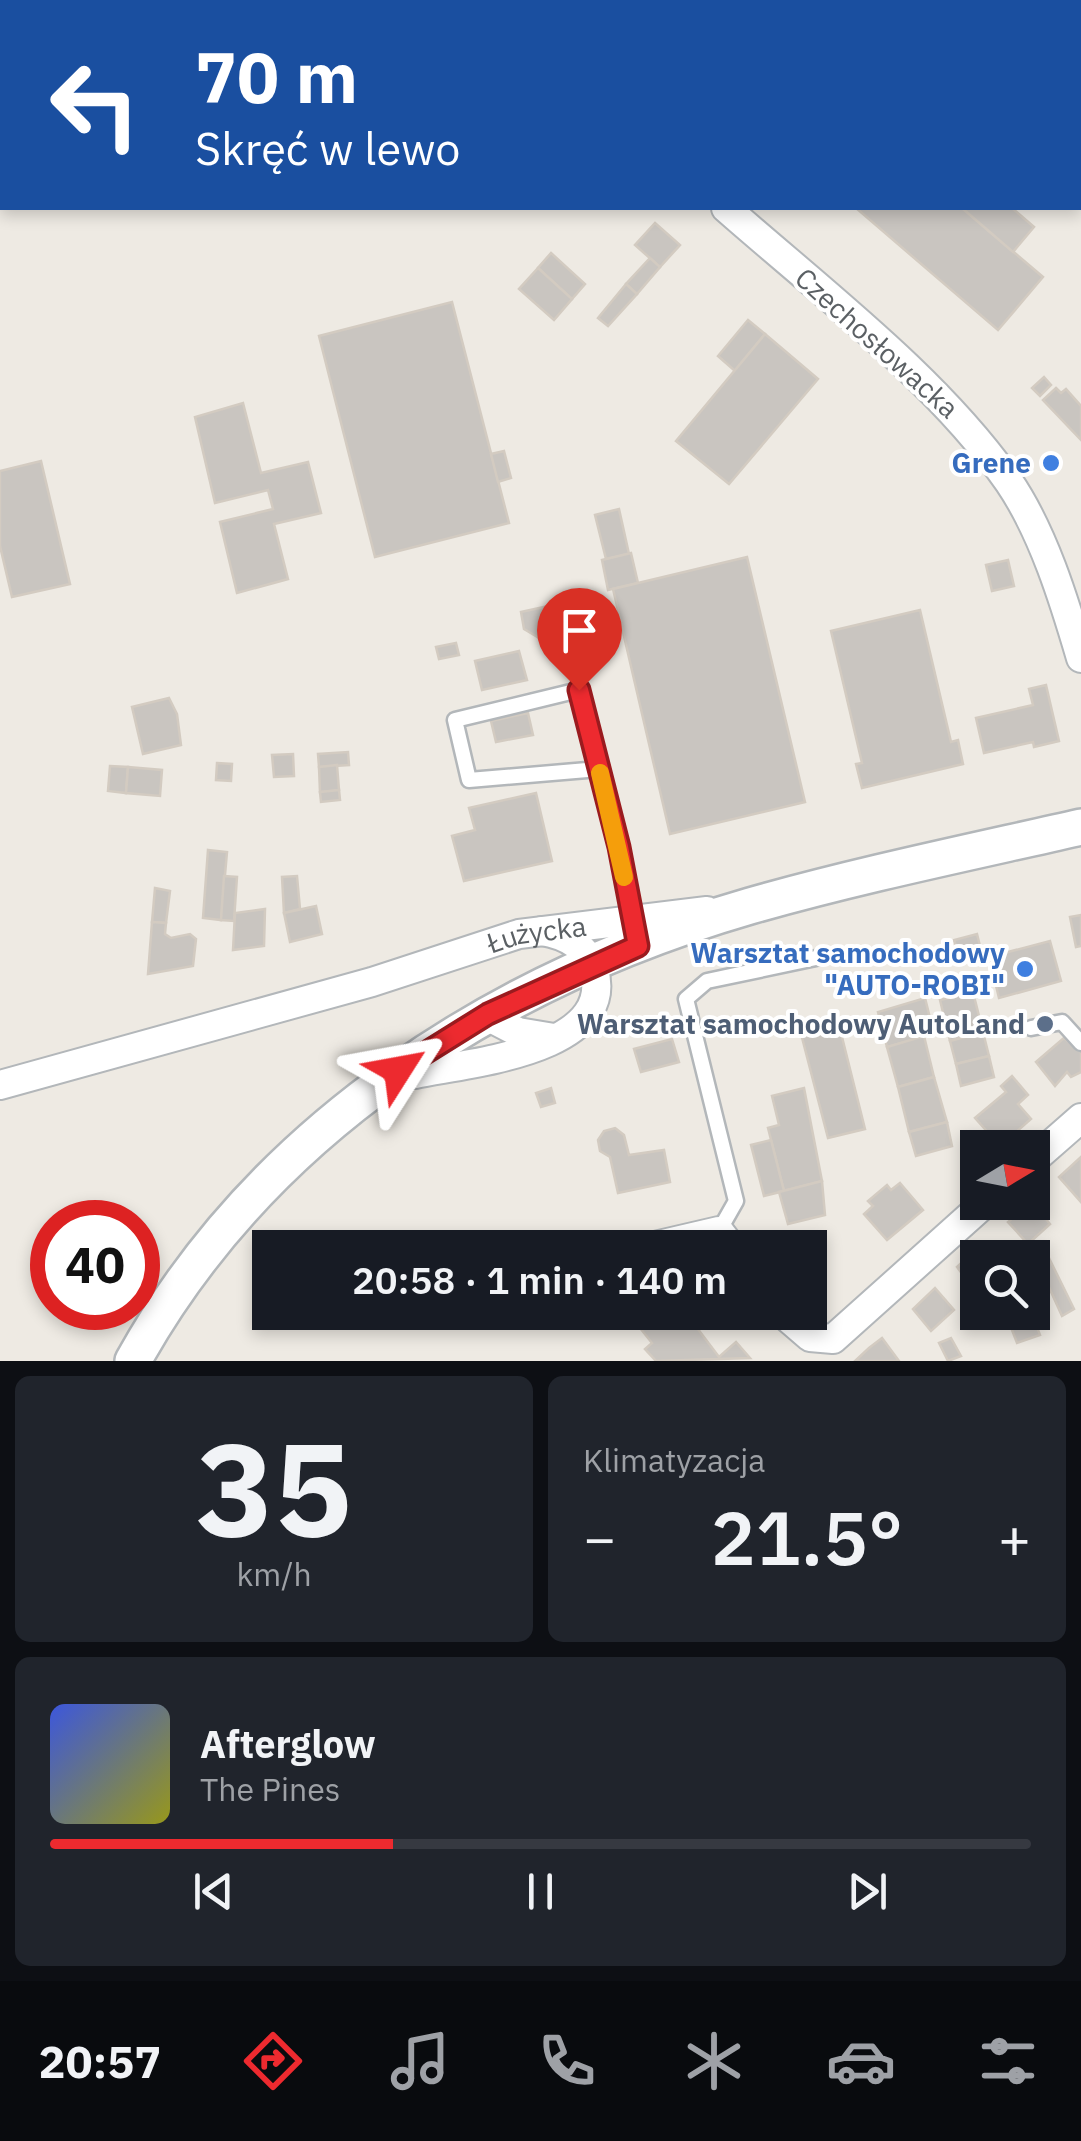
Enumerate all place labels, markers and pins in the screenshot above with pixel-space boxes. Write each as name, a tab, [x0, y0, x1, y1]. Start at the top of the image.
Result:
place label: Grene	[952, 444, 1031, 481]
marker: Grene	[1040, 452, 1062, 474]
pin	[537, 588, 622, 691]
place label: Warsztat samochodowy "AUTO-ROBI"	[690, 934, 1005, 1003]
marker: Warsztat samochodowy "AUTO-ROBI"	[1014, 958, 1036, 980]
place label: Warsztat samochodowy AutoLand	[577, 1005, 1025, 1042]
marker: Warsztat samochodowy AutoLand	[1034, 1013, 1056, 1035]

